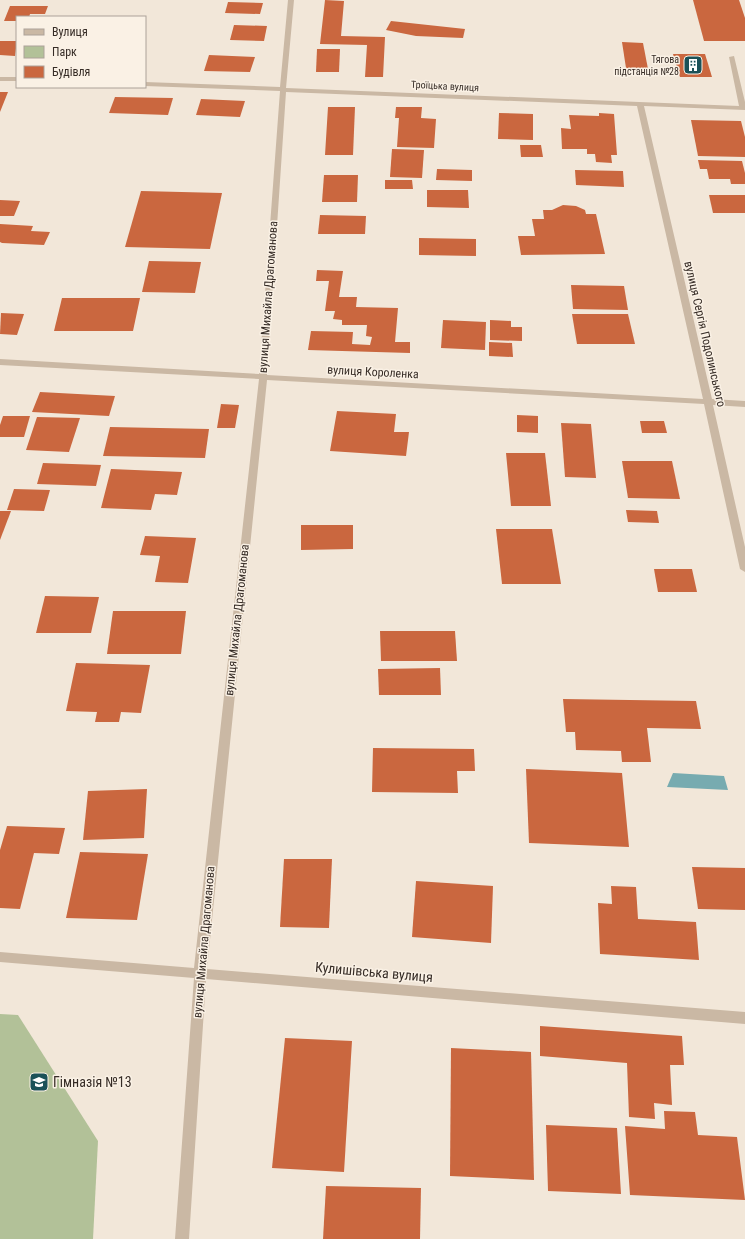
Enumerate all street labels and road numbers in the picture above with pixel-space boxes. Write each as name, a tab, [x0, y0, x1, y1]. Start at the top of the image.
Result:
street label: Троїцька вулиця	[411, 79, 479, 93]
street label: вулиця Михайла Драгоманова	[256, 220, 280, 373]
street label: вулиця Сергія Подолинського	[681, 260, 729, 408]
street label: вулиця Короленка	[327, 363, 419, 381]
street label: вулиця Михайла Драгоманова	[222, 543, 252, 696]
street label: вулиця Михайла Драгоманова	[190, 865, 218, 1018]
street label: Кулишівська вулиця	[314, 959, 434, 985]

